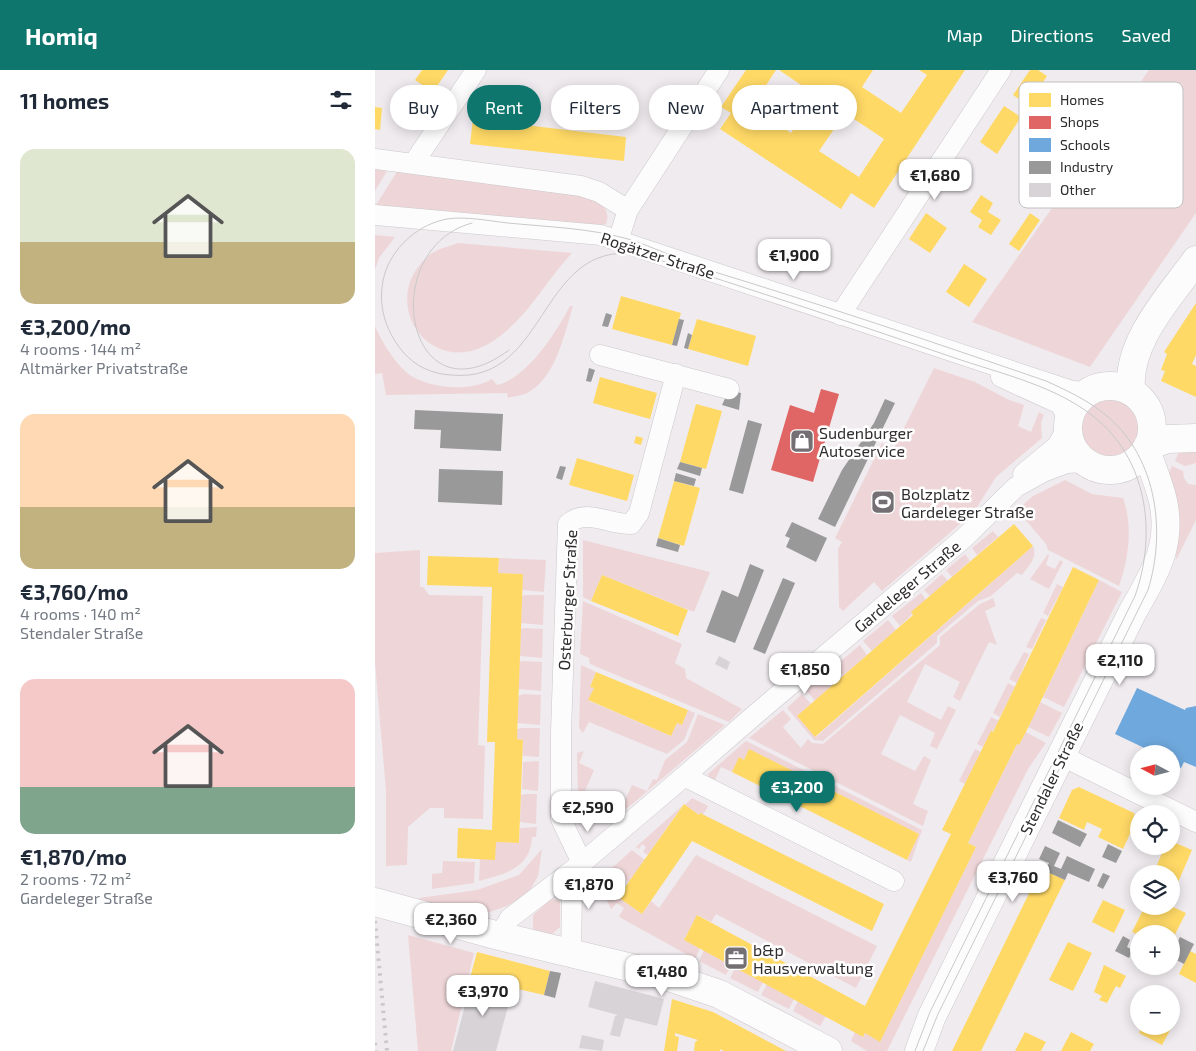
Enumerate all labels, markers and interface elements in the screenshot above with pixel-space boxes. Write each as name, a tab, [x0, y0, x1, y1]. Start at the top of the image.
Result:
text: Homiq	[25, 21, 98, 50]
text: Map	[946, 24, 983, 46]
text: Directions	[1011, 24, 1094, 46]
text: Saved	[1122, 24, 1171, 46]
legend	[1019, 82, 1183, 208]
chip: Buy	[390, 85, 457, 130]
chip: Rent	[467, 85, 541, 130]
chip: Filters	[551, 85, 639, 130]
chip: New	[649, 85, 722, 130]
chip: Apartment	[732, 85, 857, 130]
icon: filters	[327, 86, 355, 114]
text: 11 homes	[20, 88, 109, 113]
text: Homes	[1060, 91, 1104, 108]
text: Shops	[1060, 113, 1099, 130]
text: Schools	[1060, 136, 1110, 153]
pin: €1,680	[894, 158, 976, 201]
text: Industry	[1060, 158, 1114, 175]
text: €1,680	[910, 165, 960, 184]
icon: home	[143, 181, 233, 271]
text: Other	[1060, 181, 1096, 198]
street label: Rogätzer Straße	[599, 228, 717, 282]
pin: €1,900	[753, 238, 835, 281]
text: €1,900	[769, 245, 819, 264]
text: €3,200/mo	[20, 314, 131, 339]
text: 4 rooms · 144 m²	[20, 339, 141, 358]
text: Altmärker Privatstraße	[20, 358, 188, 377]
place label: Sudenburger Autoservice	[819, 423, 913, 460]
shop icon: Sudenburger Autoservice	[789, 428, 815, 454]
icon: home	[143, 446, 233, 536]
place label: Bolzplatz Gardeleger Straße	[901, 484, 1034, 521]
sports icon: Bolzplatz Gardeleger Straße	[870, 489, 896, 515]
street label: Osterburger Straße	[554, 529, 580, 671]
street label: Gardeleger Straße	[850, 536, 964, 636]
text: €3,760/mo	[20, 579, 128, 604]
text: 4 rooms · 140 m²	[20, 604, 141, 623]
text: Stendaler Straße	[20, 623, 143, 642]
pin: €2,110	[1079, 644, 1161, 686]
text: €2,110	[1097, 650, 1143, 669]
pin: €1,850	[764, 652, 846, 695]
text: €1,850	[780, 659, 830, 678]
icon: home	[143, 711, 233, 801]
street label: Stendaler Straße	[1015, 718, 1087, 838]
north arrow	[1130, 745, 1180, 795]
map controls	[1130, 745, 1180, 1035]
pin: €3,200	[756, 770, 838, 813]
text: €3,200	[771, 777, 823, 796]
pin: €2,590	[547, 790, 629, 833]
text: €2,590	[562, 797, 614, 816]
button: locate	[1130, 805, 1180, 855]
text: €1,870/mo	[20, 844, 127, 869]
pin: €3,760	[972, 860, 1054, 903]
button: layers	[1130, 865, 1180, 915]
text: €3,760	[988, 867, 1038, 886]
pin: €1,870	[548, 868, 630, 910]
text: 2 rooms · 72 m²	[20, 869, 131, 888]
text: €1,870	[564, 874, 614, 893]
text: Gardeleger Straße	[20, 888, 153, 907]
pin: €2,360	[410, 902, 492, 945]
text: €2,360	[425, 909, 477, 928]
button: +	[1130, 925, 1180, 975]
place label: b&p Hausverwaltung	[753, 940, 873, 977]
office icon: b&p Hausverwaltung	[723, 945, 749, 971]
pin: €1,480	[621, 954, 703, 997]
text: €1,480	[636, 961, 688, 980]
pin: €3,970	[442, 974, 524, 1017]
text: €3,970	[457, 981, 509, 1000]
button: −	[1130, 985, 1180, 1035]

